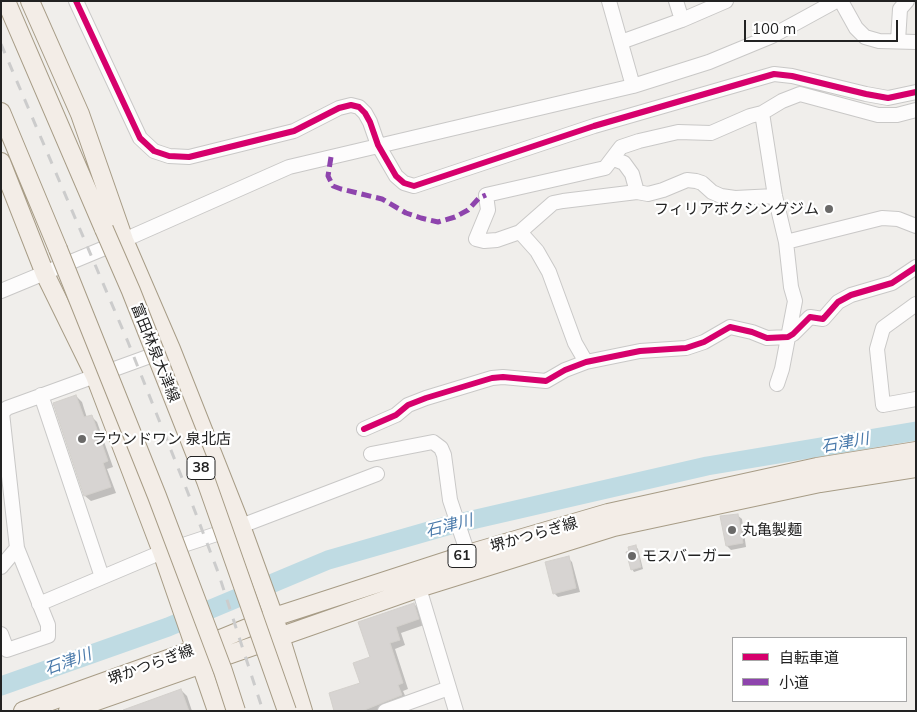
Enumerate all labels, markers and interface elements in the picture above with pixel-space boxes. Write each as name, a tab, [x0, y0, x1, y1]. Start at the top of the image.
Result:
scale bar	[747, 10, 901, 42]
text: 100 m	[752, 19, 796, 38]
place label: フィリアボクシングジム	[654, 200, 819, 218]
marker: フィリアボクシングジム	[823, 203, 835, 215]
street label: 富田林泉大津線	[127, 301, 183, 405]
water label: 石津川	[820, 429, 870, 457]
place label: ラウンドワン 泉北店	[92, 430, 231, 448]
marker: ラウンドワン 泉北店	[76, 433, 88, 445]
road number: 38	[187, 456, 215, 479]
water label: 石津川	[423, 511, 475, 541]
street label: 堺かつらぎ線	[488, 514, 580, 556]
place label: 丸亀製麺	[742, 521, 802, 539]
marker: 丸亀製麺	[726, 524, 738, 536]
road number: 61	[448, 544, 476, 568]
place label: モスバーガー	[642, 547, 732, 565]
marker: モスバーガー	[626, 550, 638, 562]
legend	[732, 637, 907, 702]
street label: 堺かつらぎ線	[106, 641, 196, 689]
water label: 石津川	[42, 645, 94, 679]
text: 自転車道	[779, 648, 839, 667]
text: 小道	[779, 673, 809, 692]

